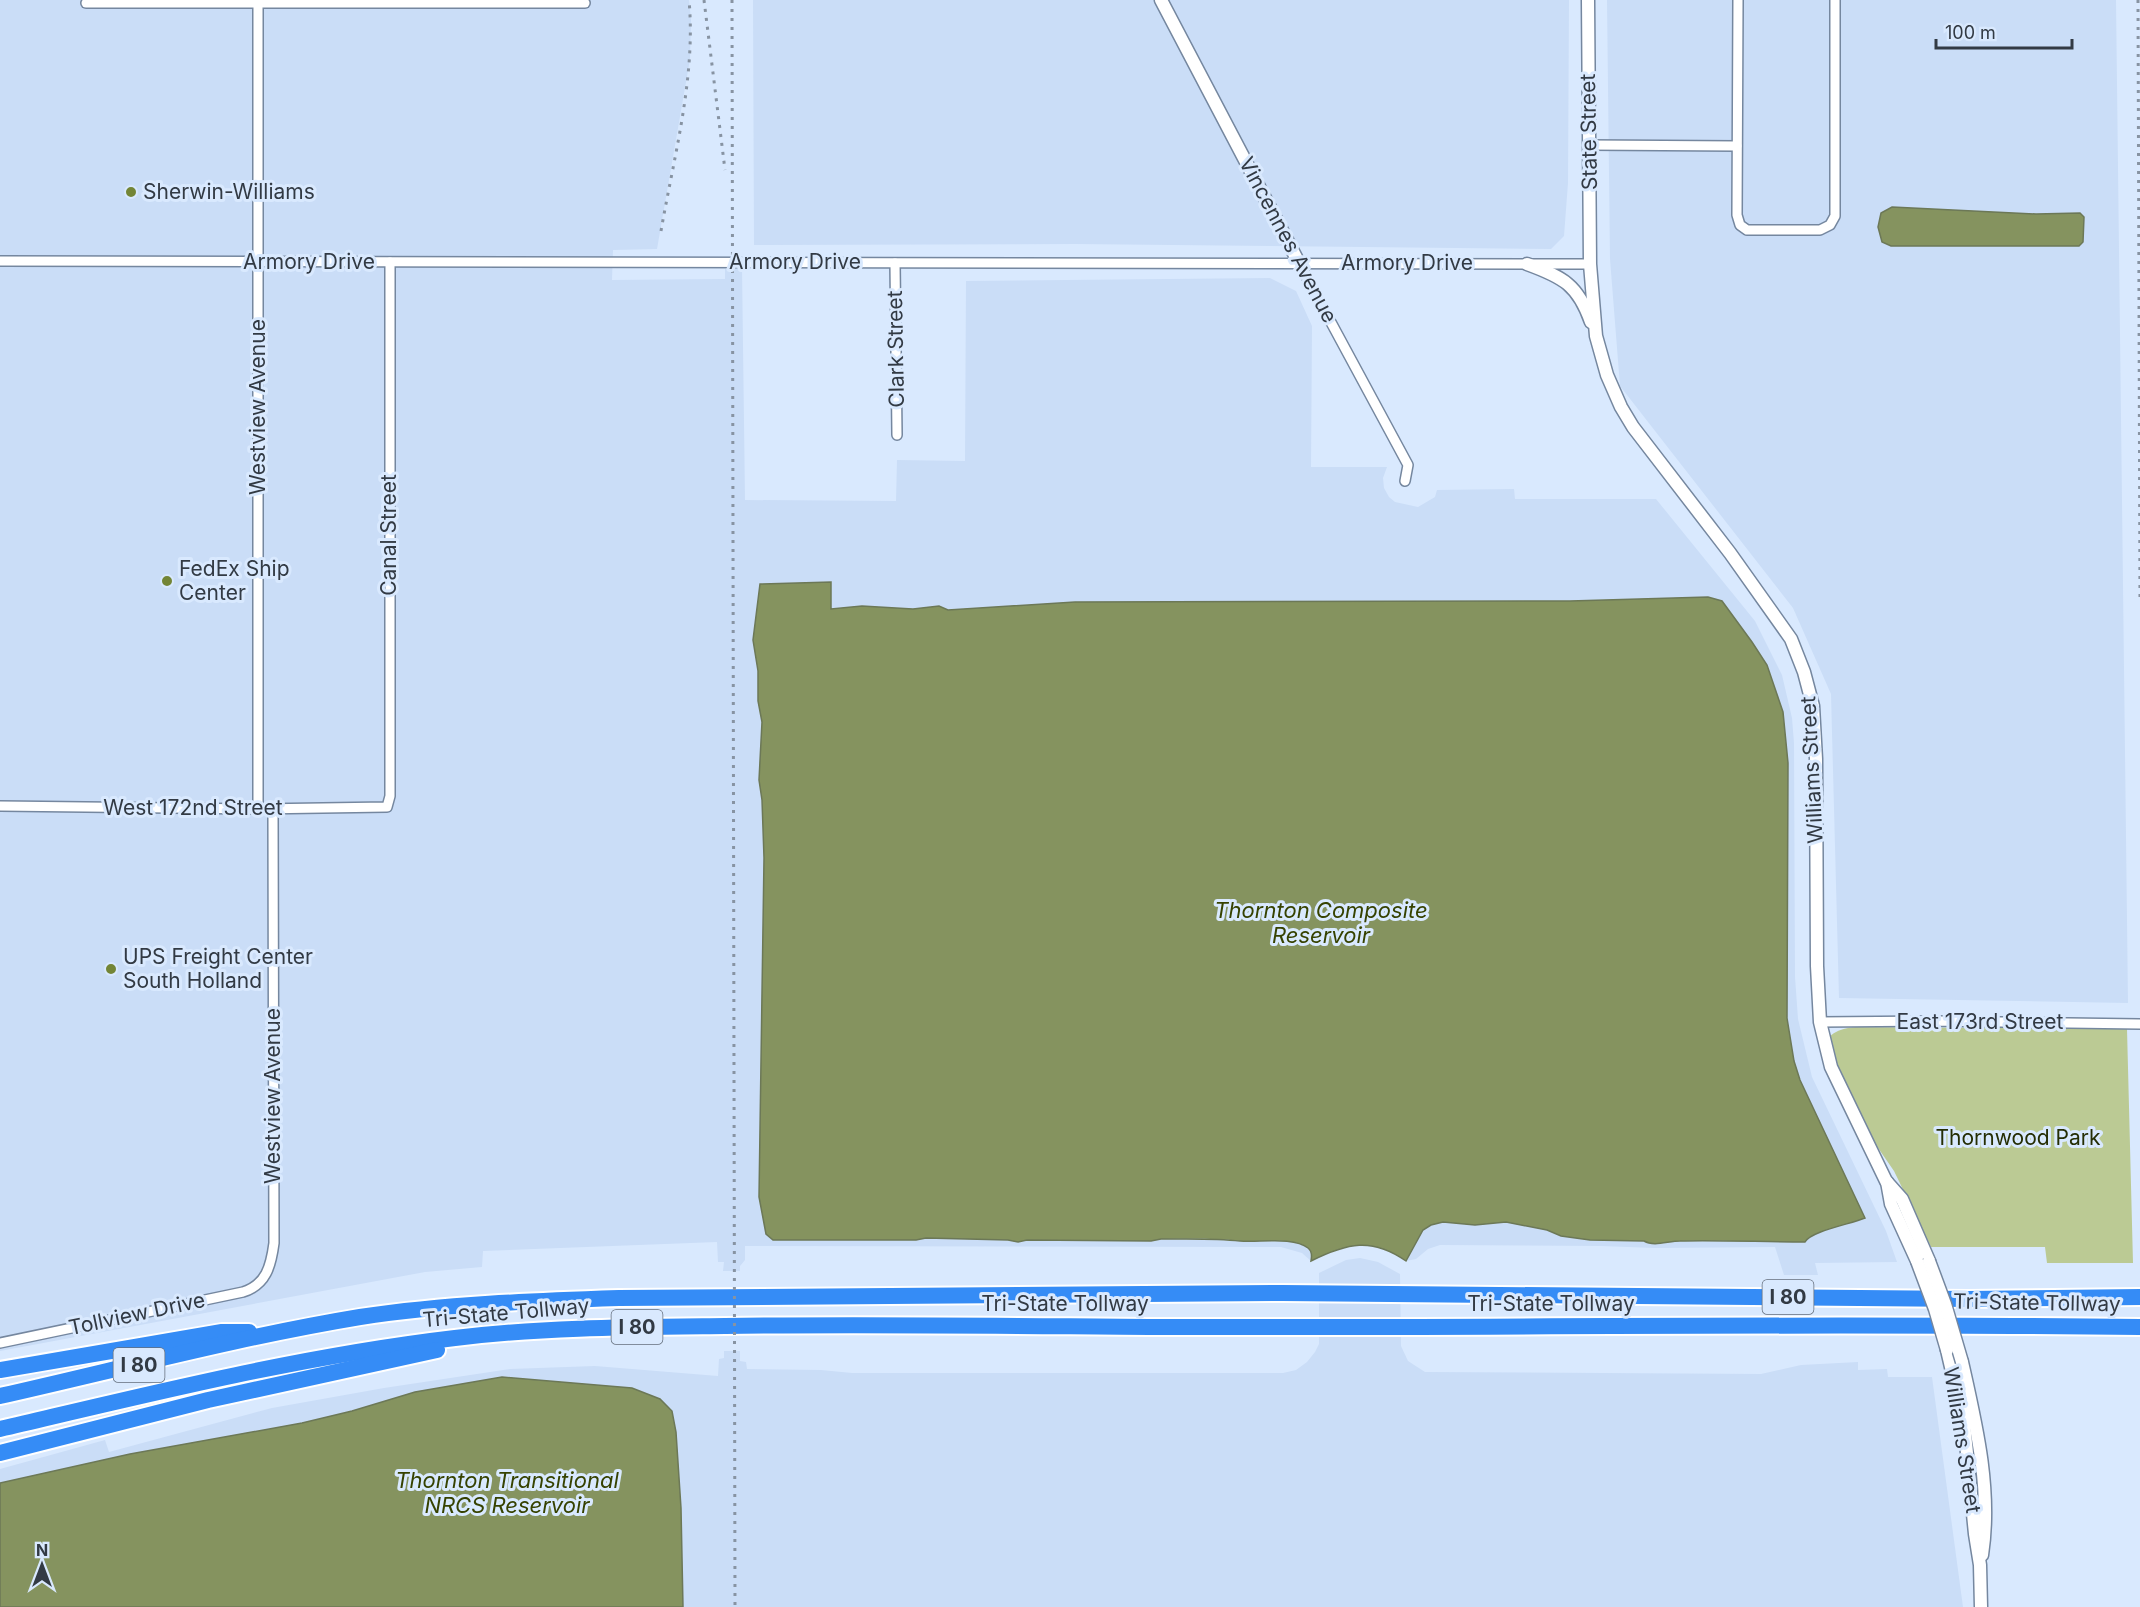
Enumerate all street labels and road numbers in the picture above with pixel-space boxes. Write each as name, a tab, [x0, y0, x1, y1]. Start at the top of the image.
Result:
street label: State Street	[1575, 74, 1602, 190]
street label: Vincennes Avenue	[1234, 153, 1343, 327]
street label: Armory Drive	[243, 249, 375, 274]
street label: Armory Drive	[729, 249, 861, 274]
street label: Armory Drive	[1341, 250, 1473, 275]
street label: Clark Street	[882, 290, 909, 408]
street label: Westview Avenue	[245, 319, 270, 495]
street label: Canal Street	[376, 474, 401, 596]
street label: Williams Street	[1795, 696, 1828, 844]
street label: West 172nd Street	[103, 795, 283, 820]
street label: Westview Avenue	[260, 1008, 285, 1184]
street label: East 173rd Street	[1897, 1009, 2064, 1034]
road number: I 80	[1762, 1280, 1814, 1314]
street label: Tollview Drive	[66, 1287, 207, 1340]
street label: Tri-State Tollway	[1953, 1289, 2121, 1316]
street label: Tri-State Tollway	[981, 1291, 1149, 1316]
street label: Tri-State Tollway	[1467, 1291, 1635, 1316]
street label: Tri-State Tollway	[421, 1293, 591, 1332]
road number: I 80	[612, 1310, 662, 1344]
road number: I 80	[114, 1348, 164, 1382]
street label: Williams Street	[1939, 1365, 1986, 1515]

